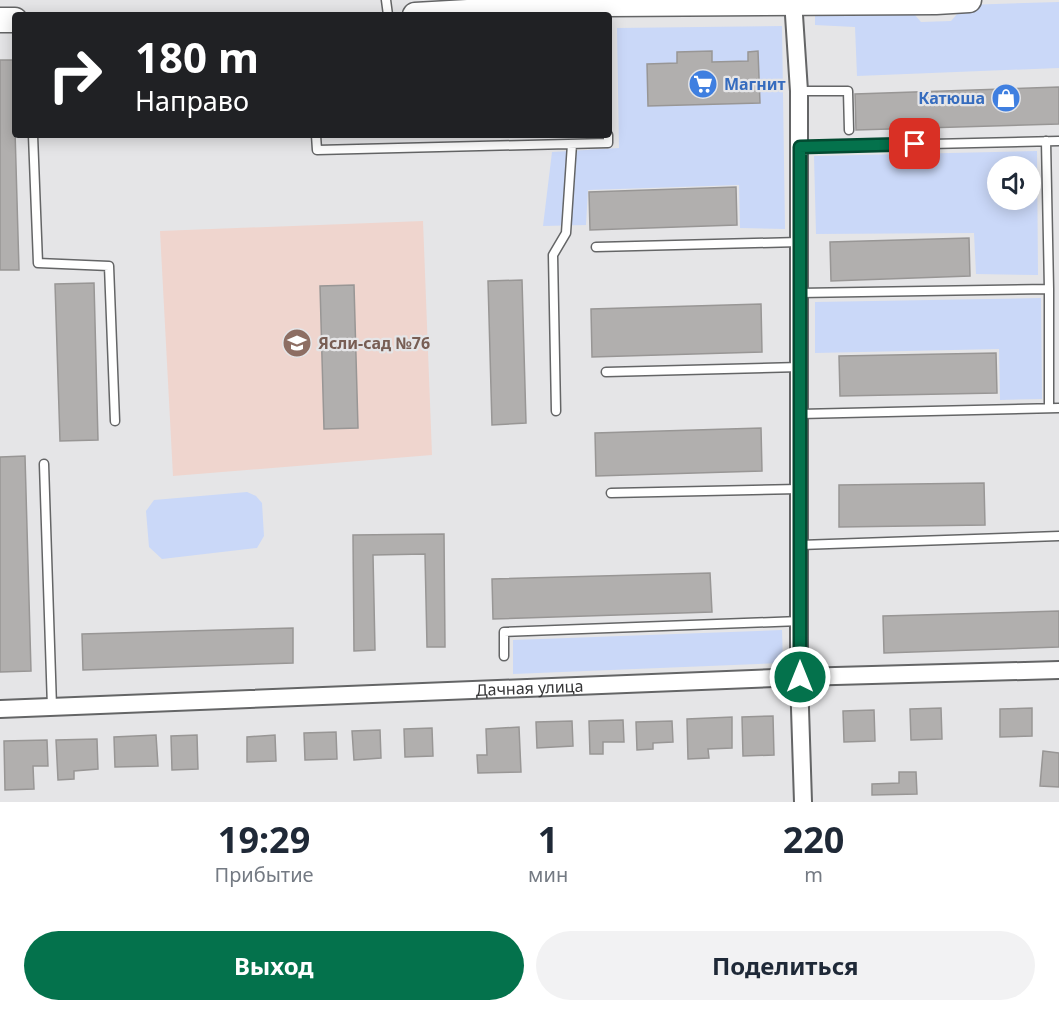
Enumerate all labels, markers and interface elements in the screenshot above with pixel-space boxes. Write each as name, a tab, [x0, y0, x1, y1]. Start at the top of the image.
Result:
text: 180 m	[135, 28, 259, 85]
icon: right	[36, 36, 114, 114]
supermarket icon: Магнит	[687, 68, 719, 100]
place label: Магнит	[724, 73, 786, 95]
text: Направо	[135, 82, 249, 119]
shop icon: Катюша	[990, 82, 1022, 114]
place label: Катюша	[918, 87, 985, 109]
pin	[889, 118, 940, 169]
icon: arrive	[898, 127, 931, 160]
map controls	[987, 156, 1041, 210]
button: sound	[987, 156, 1041, 210]
school or university icon: Ясли-сад №76	[281, 327, 313, 359]
place label: Ясли-сад №76	[318, 332, 430, 354]
position arrow	[768, 645, 832, 709]
street label: Дачная улица	[475, 675, 584, 701]
text: 19:29	[218, 815, 310, 864]
text: 1	[538, 815, 558, 864]
text: 220	[783, 815, 844, 864]
text: Прибытие	[215, 861, 314, 888]
text: мин	[528, 861, 568, 888]
text: m	[804, 861, 823, 888]
button: Выход	[24, 931, 524, 1000]
button: Поделиться	[536, 931, 1035, 1000]

